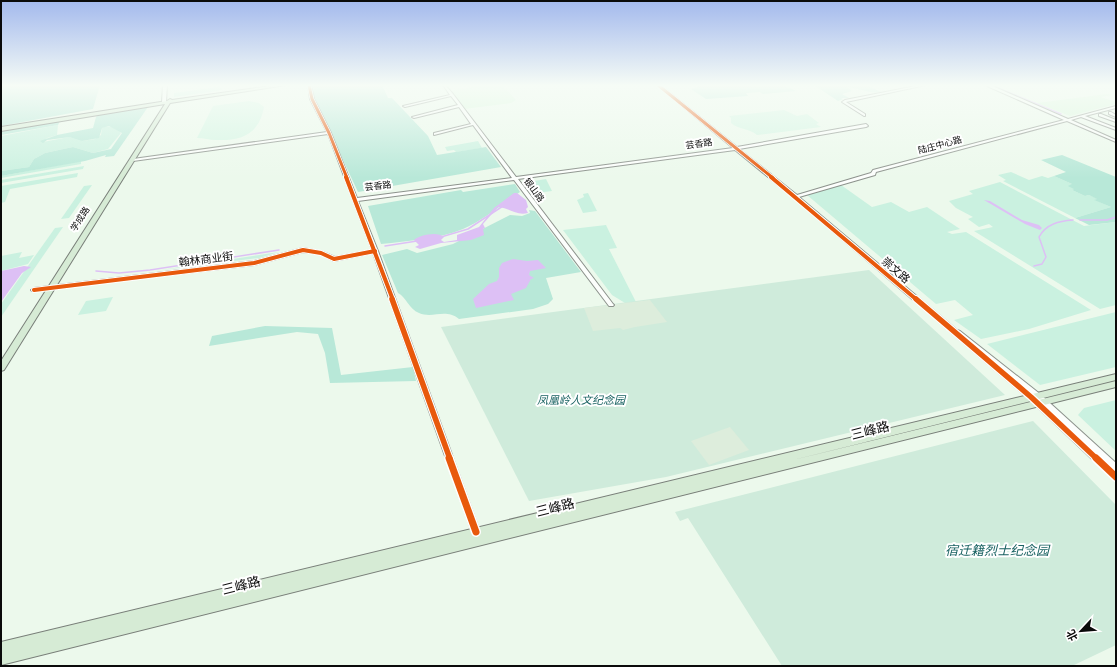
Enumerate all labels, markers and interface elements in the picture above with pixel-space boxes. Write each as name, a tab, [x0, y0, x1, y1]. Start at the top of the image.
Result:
street label: 陆庄中心路	[917, 133, 963, 156]
street label: 芸香路	[685, 136, 713, 151]
street label: 银山路	[522, 176, 547, 204]
street label: 芸香路	[364, 178, 392, 193]
street label: 学成路	[68, 204, 92, 233]
street label: 翰林商业街	[178, 249, 234, 269]
street label: 崇文路	[879, 254, 913, 286]
park label: 凤凰岭人文纪念园	[537, 393, 627, 407]
street label: 三峰路	[849, 418, 891, 443]
street label: 三峰路	[534, 495, 576, 520]
park label: 宿迁籍烈士纪念园	[945, 542, 1051, 559]
street label: 三峰路	[220, 573, 262, 598]
north arrow	[1061, 611, 1101, 651]
text: 北	[1063, 627, 1081, 643]

